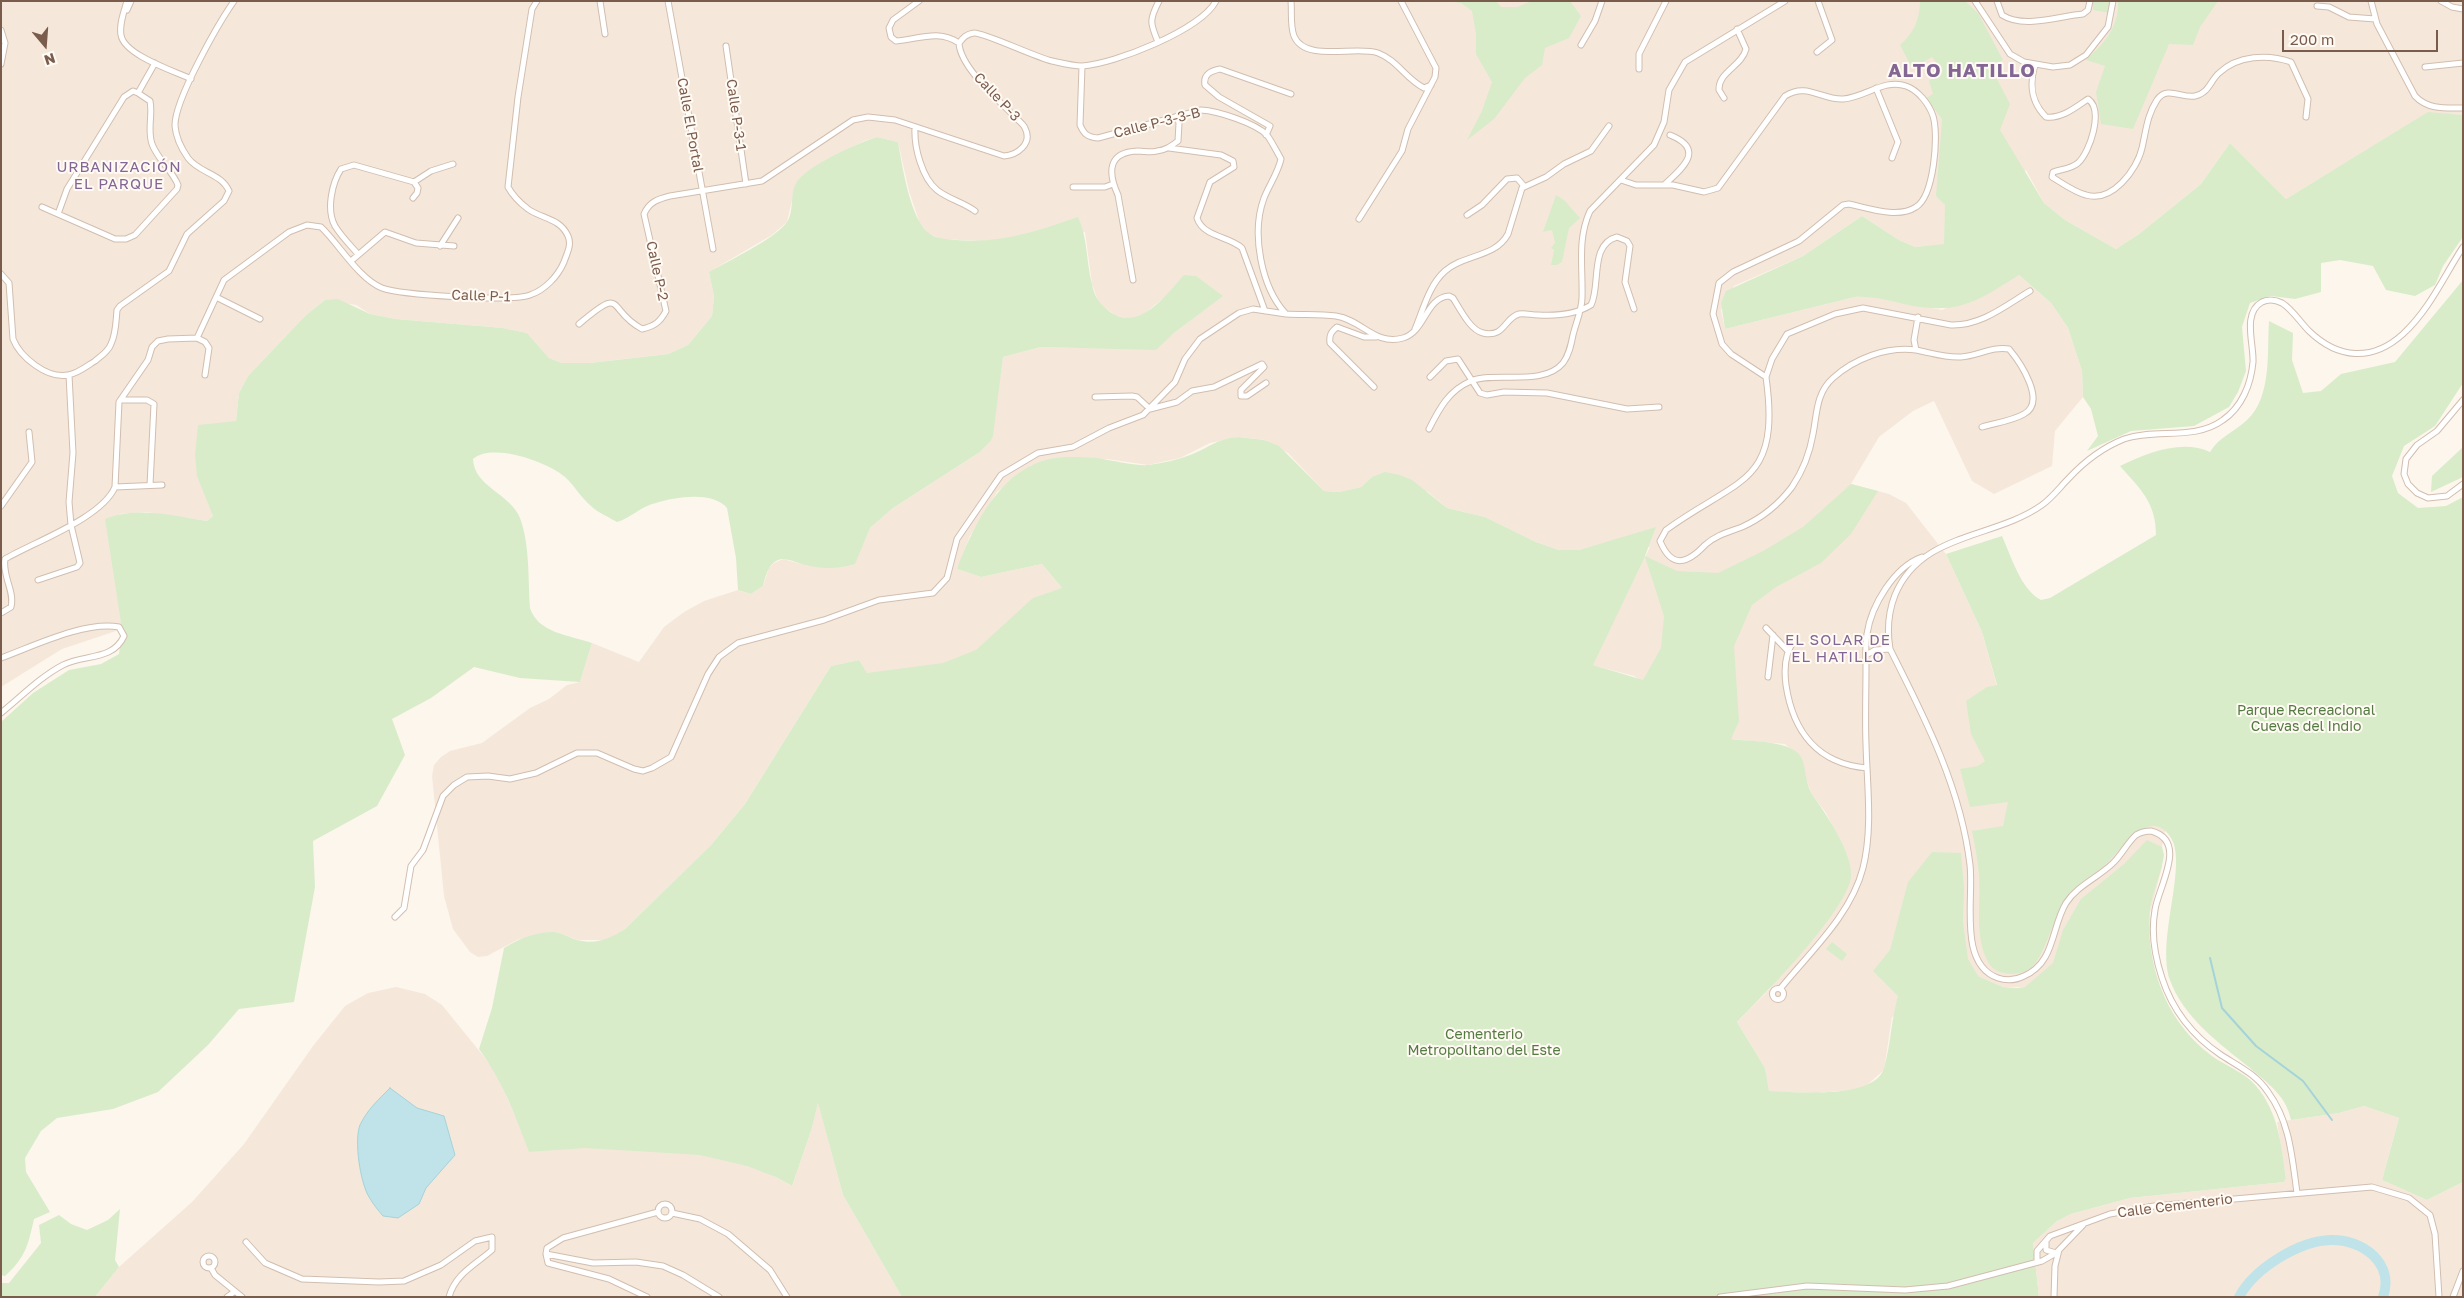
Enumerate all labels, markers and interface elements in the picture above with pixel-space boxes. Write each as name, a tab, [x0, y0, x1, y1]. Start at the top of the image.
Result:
north arrow	[20, 20, 70, 70]
scale bar	[2284, 20, 2440, 52]
text: 200 m	[2290, 30, 2334, 48]
text: N	[42, 50, 57, 69]
district label: ALTO HATILLO	[1887, 60, 2037, 82]
street label: Calle P-3	[970, 69, 1024, 125]
street label: Calle El Portal	[673, 76, 707, 174]
street label: Calle P-3-1	[723, 78, 749, 152]
street label: Calle P-3-3-B	[1112, 104, 1202, 142]
district label: URBANIZACIÓN EL PARQUE	[55, 158, 183, 193]
street label: Calle P-2	[642, 240, 672, 302]
street label: Calle P-1	[451, 287, 511, 305]
district label: EL SOLAR DE EL HATILLO	[1784, 631, 1892, 666]
park label: Parque Recreacional Cuevas del Indio	[2237, 703, 2375, 736]
park label: Cementerio Metropolitano del Este	[1407, 1027, 1561, 1060]
street label: Calle Cementerio	[2116, 1191, 2234, 1221]

